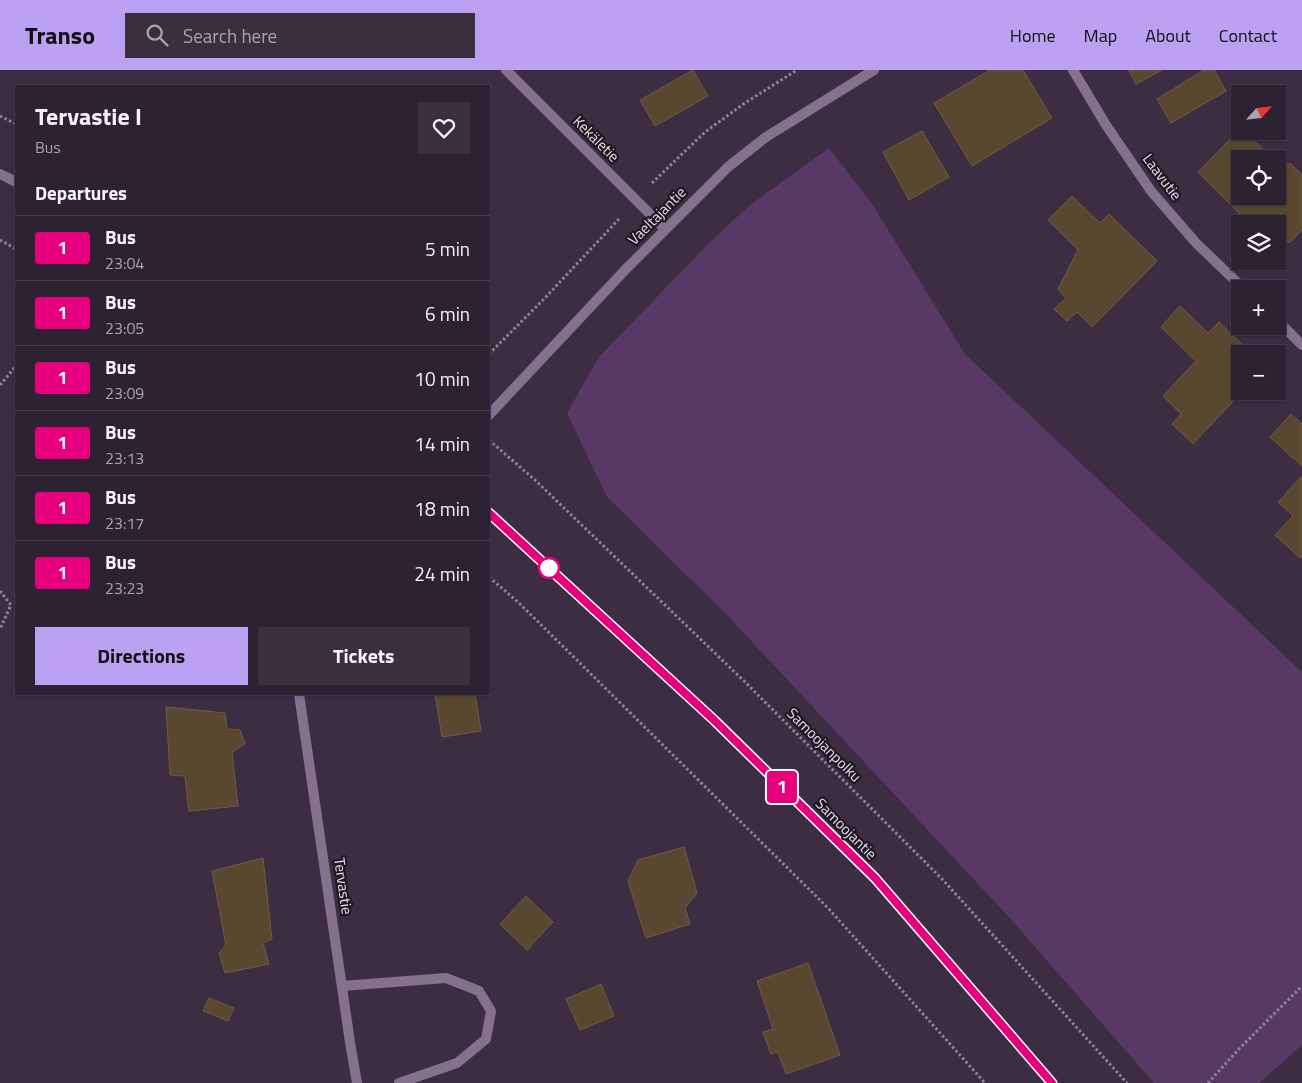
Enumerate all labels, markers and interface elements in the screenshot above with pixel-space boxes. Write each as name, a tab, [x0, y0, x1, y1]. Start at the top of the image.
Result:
search box	[125, 13, 475, 58]
text: Transo	[25, 17, 95, 53]
icon: search	[143, 21, 171, 49]
text: Search here	[183, 21, 277, 50]
text: Home	[1010, 22, 1056, 49]
text: Map	[1084, 22, 1117, 49]
text: About	[1145, 22, 1191, 49]
text: Contact	[1219, 22, 1277, 49]
north arrow	[1231, 85, 1286, 140]
map controls	[1231, 85, 1286, 400]
text: Tervastie I	[35, 98, 142, 134]
button: heart	[418, 102, 470, 154]
street label: Kekäletie	[568, 110, 625, 167]
text: Bus	[35, 135, 61, 159]
street label: Laavutie	[1137, 148, 1188, 205]
button: locate	[1231, 150, 1286, 205]
text: Departures	[35, 178, 127, 207]
street label: Vaeltajantie	[622, 181, 691, 250]
button: layers	[1231, 215, 1286, 270]
text: Bus	[105, 222, 136, 251]
text: 1	[57, 234, 68, 261]
text: 5 min	[425, 234, 470, 263]
text: 23:04	[105, 251, 144, 275]
button: +	[1231, 280, 1286, 335]
text: Bus	[105, 287, 136, 316]
text: 1	[57, 299, 68, 326]
text: 6 min	[425, 299, 470, 328]
text: 23:05	[105, 316, 144, 340]
button: −	[1231, 345, 1286, 400]
text: Bus	[105, 352, 136, 381]
text: 1	[57, 364, 68, 391]
text: 10 min	[414, 364, 470, 393]
text: 23:09	[105, 381, 144, 405]
text: Bus	[105, 417, 136, 446]
text: 1	[57, 429, 68, 456]
text: 14 min	[414, 429, 470, 458]
text: 23:13	[105, 446, 144, 470]
text: Bus	[105, 482, 136, 511]
text: 1	[57, 494, 68, 521]
text: 18 min	[414, 494, 470, 523]
text: 23:17	[105, 511, 144, 535]
text: Bus	[105, 547, 136, 576]
unlabelled marker	[538, 557, 560, 579]
text: 1	[57, 559, 68, 586]
text: 24 min	[414, 559, 470, 588]
text: 23:23	[105, 576, 144, 600]
button: Directions	[35, 627, 248, 685]
button: Tickets	[258, 627, 470, 685]
street label: Samoojanpolku	[782, 702, 867, 787]
line badge: 1	[766, 771, 798, 803]
text: 1	[777, 773, 787, 800]
street label: Samoojantie	[810, 793, 882, 865]
street label: Tervastie	[328, 856, 359, 916]

